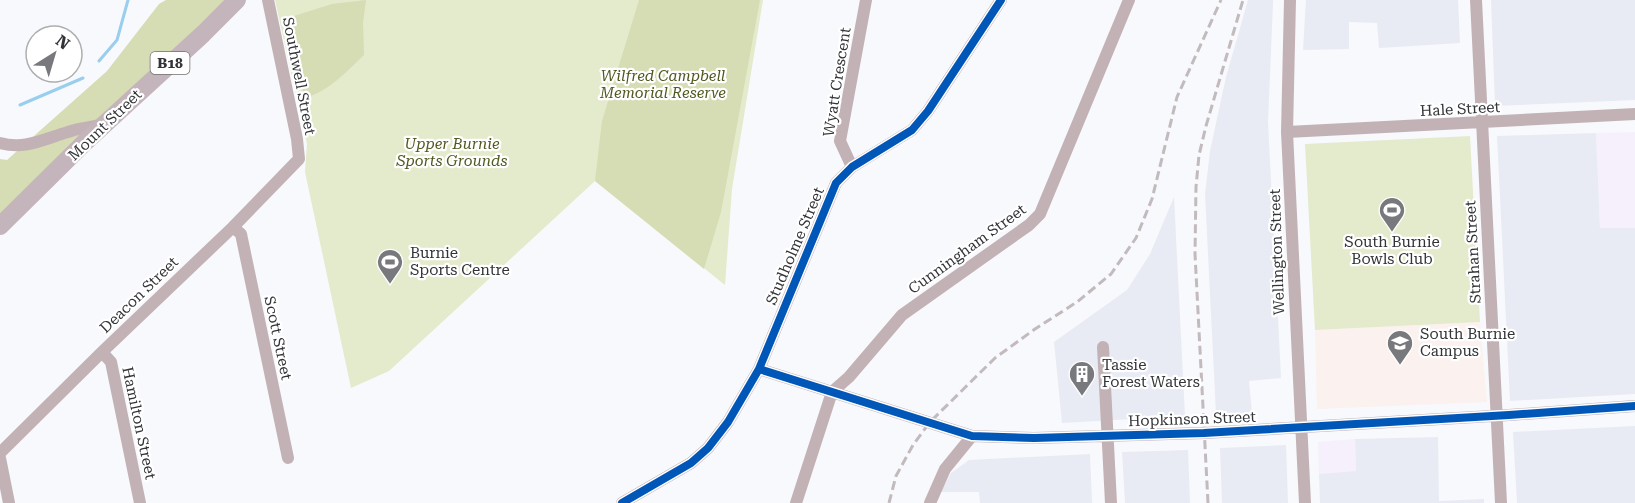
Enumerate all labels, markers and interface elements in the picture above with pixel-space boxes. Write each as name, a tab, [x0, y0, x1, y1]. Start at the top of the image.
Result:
street label: Southwell Street	[279, 16, 319, 137]
north arrow	[24, 24, 84, 84]
street label: Wyatt Crescent	[819, 26, 855, 138]
text: N	[52, 31, 73, 54]
road number: B18	[150, 52, 190, 74]
park label: Wilfred Campbell Memorial Reserve	[599, 67, 726, 102]
street label: Mount Street	[65, 85, 146, 164]
street label: Hale Street	[1419, 98, 1501, 120]
park label: Upper Burnie Sports Grounds	[395, 135, 508, 170]
street label: Studholme Street	[762, 184, 828, 308]
street label: Wellington Street	[1266, 188, 1288, 315]
sports icon: South Burnie Bowls Club	[1377, 195, 1407, 233]
street label: Cunningham Street	[905, 200, 1030, 298]
street label: Strahan Street	[1461, 200, 1485, 304]
place label: South Burnie Bowls Club	[1344, 233, 1440, 268]
place label: Burnie Sports Centre	[410, 244, 510, 279]
sports icon: Burnie Sports Centre	[375, 247, 405, 285]
street label: Deacon Street	[96, 253, 182, 337]
street label: Scott Street	[260, 294, 296, 382]
place label: South Burnie Campus	[1420, 325, 1515, 360]
school or university icon: South Burnie Campus	[1385, 328, 1415, 366]
place label: Tassie Forest Waters	[1102, 356, 1200, 391]
building icon: Tassie Forest Waters	[1067, 359, 1097, 397]
street label: Hamilton Street	[118, 365, 160, 481]
street label: Hopkinson Street	[1128, 408, 1257, 430]

